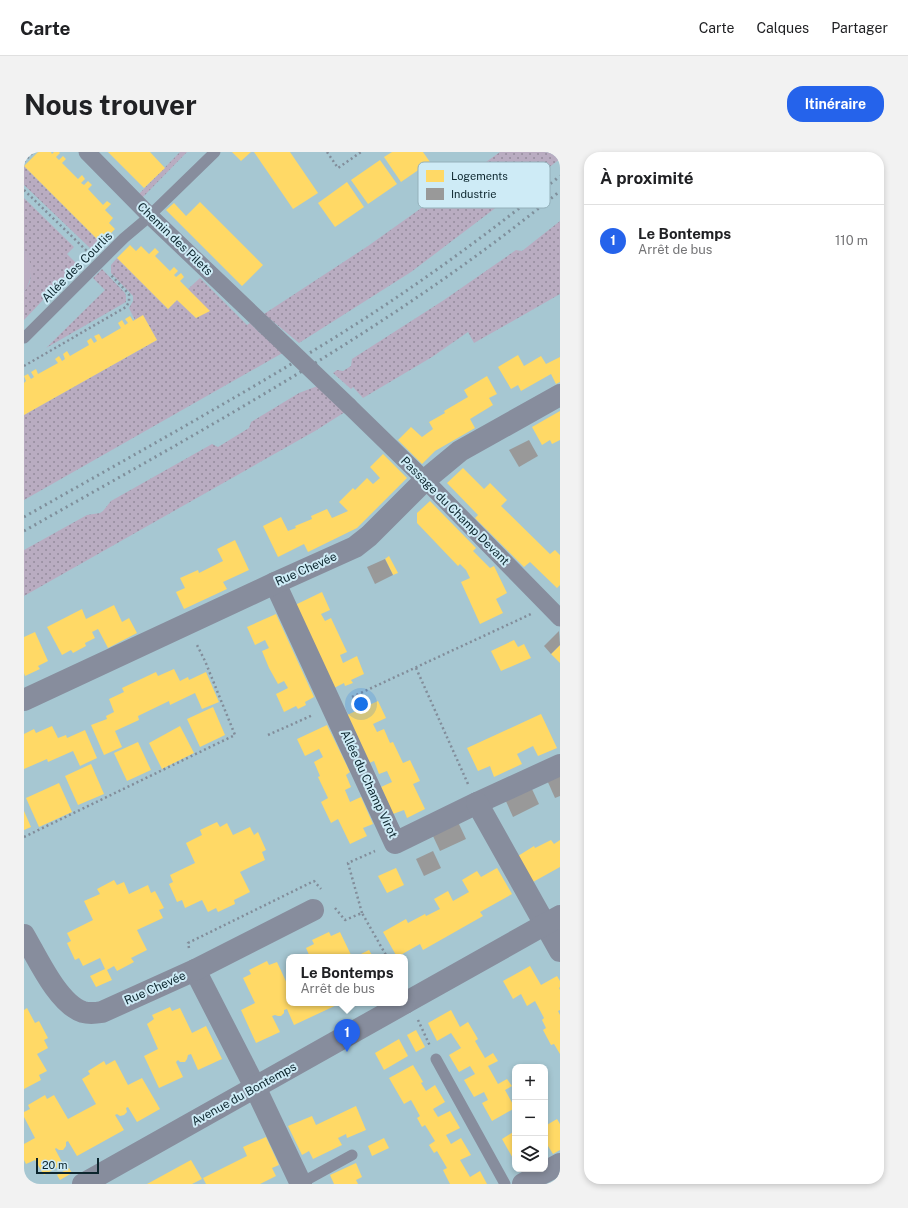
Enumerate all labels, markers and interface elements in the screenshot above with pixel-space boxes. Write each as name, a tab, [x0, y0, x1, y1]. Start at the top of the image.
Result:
text: Carte	[20, 17, 70, 39]
text: Carte	[699, 20, 735, 36]
text: Calques	[757, 20, 809, 36]
text: Partager	[831, 20, 888, 36]
button: Itinéraire	[787, 86, 884, 122]
text: Nous trouver	[24, 88, 197, 121]
legend	[418, 162, 550, 208]
text: À proximité	[600, 168, 694, 188]
text: Logements	[451, 170, 508, 182]
text: Industrie	[451, 188, 496, 200]
street label: Chemin des Pilets	[134, 200, 216, 278]
text: Le Bontemps	[638, 225, 731, 242]
street label: Allée des Courlis	[39, 229, 115, 305]
text: 1	[610, 233, 616, 248]
text: 110 m	[835, 233, 868, 248]
text: Arrêt de bus	[638, 242, 712, 257]
street label: Passage du Champ Devant	[398, 454, 512, 568]
street label: Rue Chevée	[273, 549, 339, 589]
your location	[351, 694, 371, 714]
street label: Allée du Champ Virot	[338, 728, 400, 840]
popup	[286, 954, 408, 1006]
text: Le Bontemps	[300, 964, 394, 981]
street label: Rue Chevée	[122, 968, 188, 1008]
text: Arrêt de bus	[300, 981, 375, 996]
pin: 1	[334, 1019, 360, 1052]
street label: Avenue du Bontemps	[189, 1059, 299, 1129]
map controls	[512, 1064, 548, 1172]
button: +	[512, 1064, 548, 1100]
button: −	[512, 1100, 548, 1136]
button: layers	[512, 1136, 548, 1172]
scale bar	[36, 1156, 99, 1175]
text: 20 m	[42, 1159, 67, 1171]

